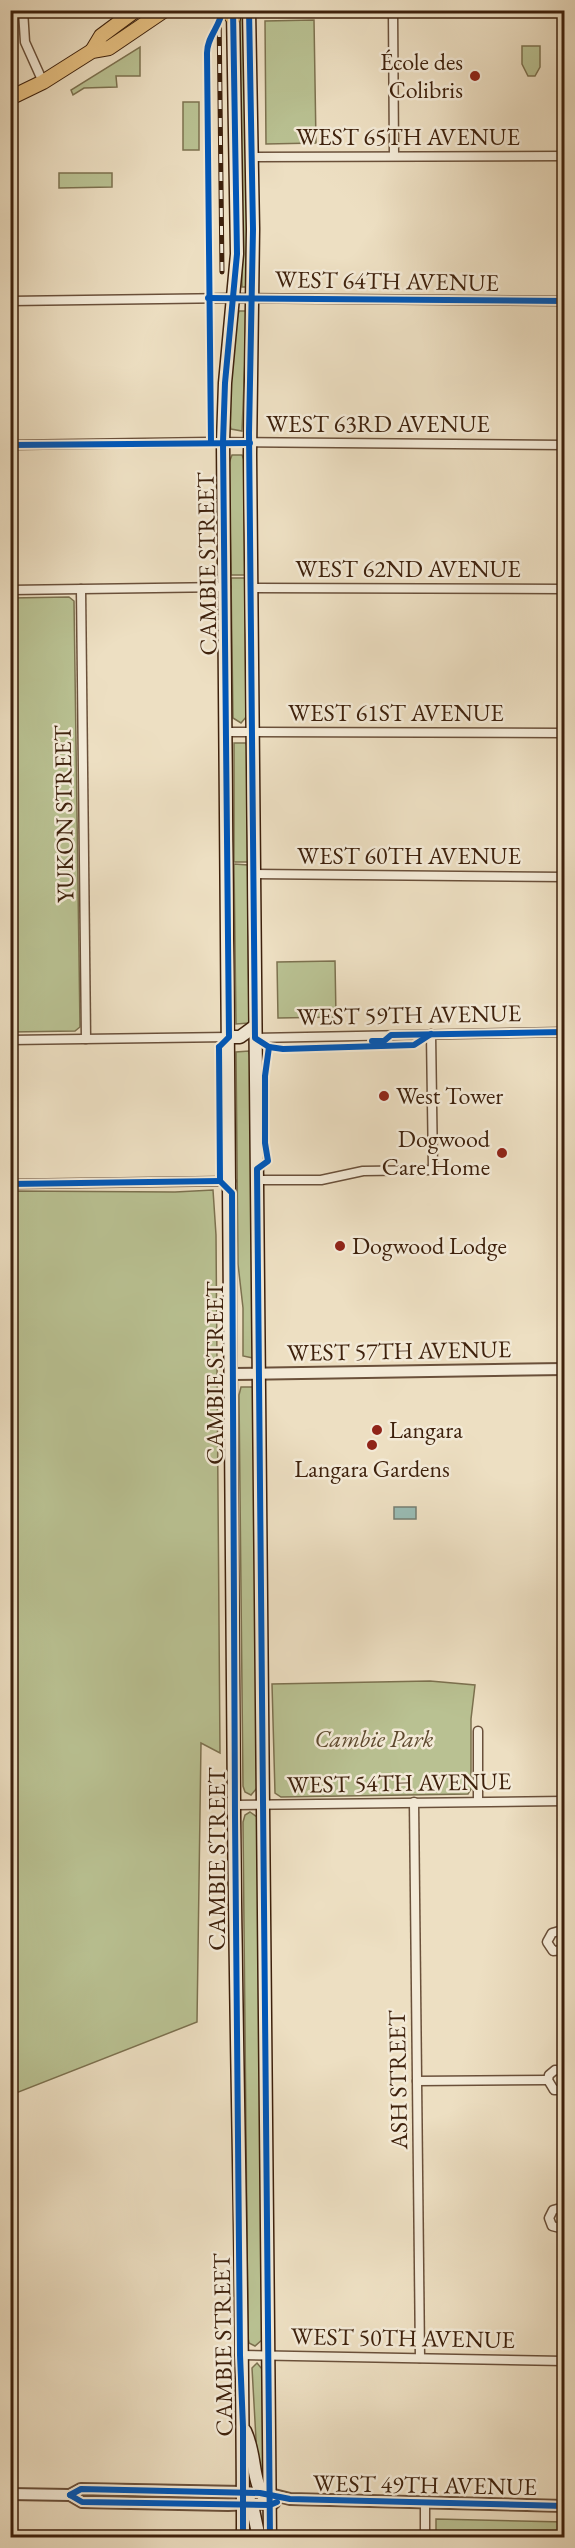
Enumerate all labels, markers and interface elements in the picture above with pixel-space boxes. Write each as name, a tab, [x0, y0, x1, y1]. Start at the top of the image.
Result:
place label: École des Colibris	[380, 46, 463, 105]
marker: École des Colibris	[468, 69, 482, 83]
street label: WEST 65TH AVENUE	[296, 121, 520, 152]
street label: WEST 64TH AVENUE	[275, 263, 499, 298]
street label: WEST 63RD AVENUE	[266, 408, 490, 439]
street label: CAMBIE STREET	[189, 471, 224, 656]
street label: WEST 62ND AVENUE	[295, 553, 521, 584]
street label: WEST 61ST AVENUE	[288, 697, 504, 728]
street label: YUKON STREET	[46, 724, 81, 903]
street label: WEST 60TH AVENUE	[297, 840, 521, 871]
street label: WEST 59TH AVENUE	[297, 997, 521, 1032]
place label: West Tower	[396, 1080, 503, 1111]
marker: West Tower	[377, 1089, 391, 1103]
place label: Dogwood Care Home	[382, 1123, 491, 1182]
marker: Dogwood Care Home	[495, 1146, 509, 1160]
place label: Dogwood Lodge	[352, 1230, 507, 1261]
marker: Dogwood Lodge	[333, 1239, 347, 1253]
street label: CAMBIE STREET	[199, 1280, 230, 1465]
street label: WEST 57TH AVENUE	[287, 1333, 511, 1368]
place label: Langara	[389, 1414, 463, 1445]
marker: Langara	[370, 1423, 384, 1437]
marker: Langara Gardens	[365, 1438, 379, 1452]
place label: Langara Gardens	[294, 1453, 450, 1484]
park label: Cambie Park	[314, 1723, 434, 1754]
street label: WEST 54TH AVENUE	[287, 1765, 511, 1800]
street label: CAMBIE STREET	[201, 1766, 232, 1951]
street label: ASH STREET	[381, 2009, 414, 2151]
street label: CAMBIE STREET	[205, 2252, 240, 2437]
street label: WEST 50TH AVENUE	[291, 2320, 515, 2355]
street label: WEST 49TH AVENUE	[313, 2467, 537, 2502]

